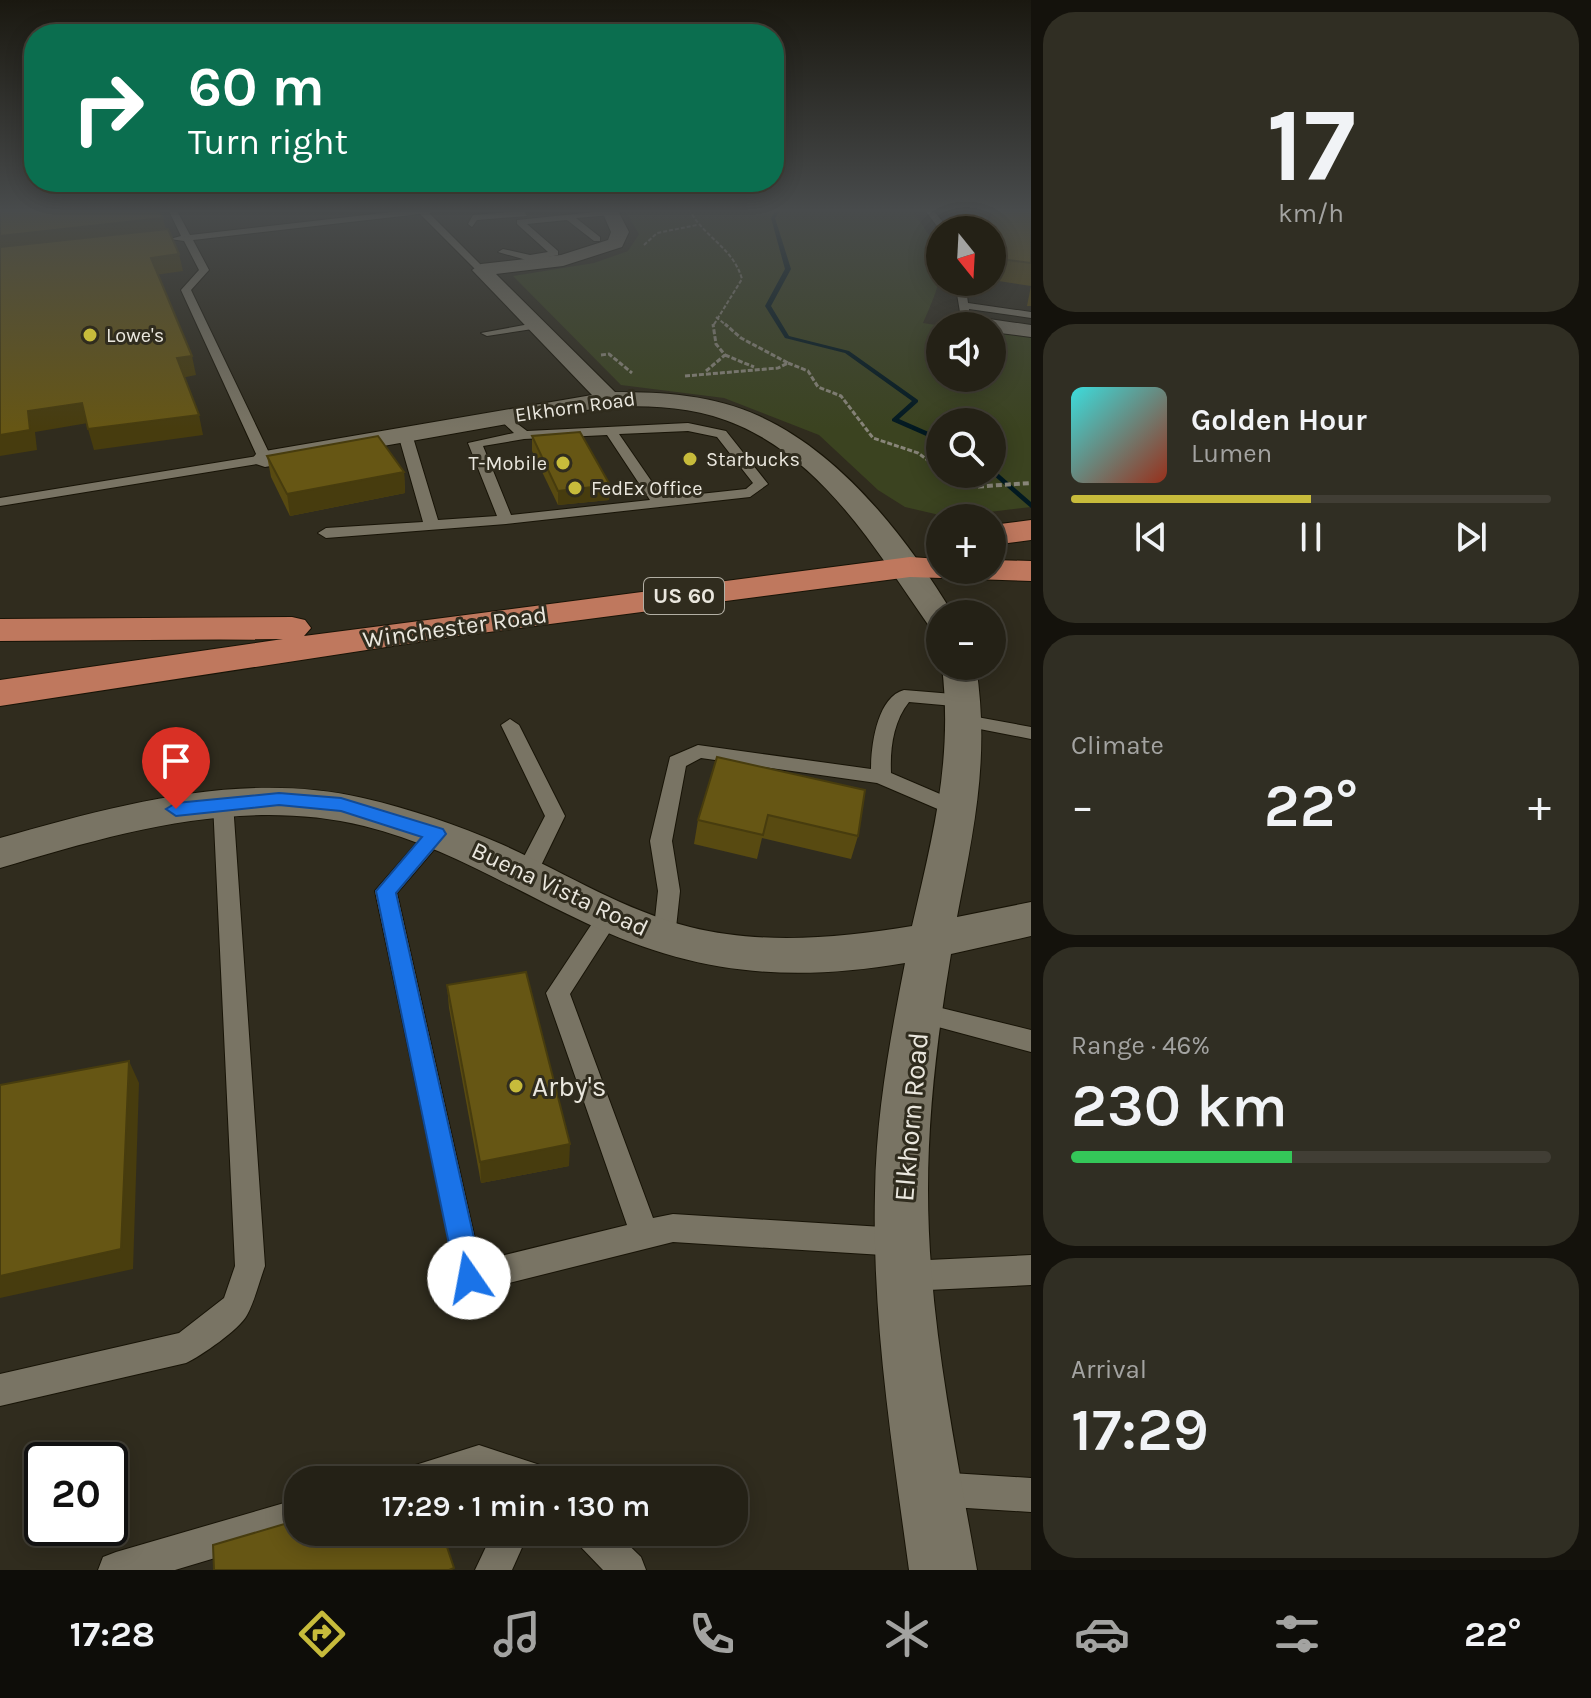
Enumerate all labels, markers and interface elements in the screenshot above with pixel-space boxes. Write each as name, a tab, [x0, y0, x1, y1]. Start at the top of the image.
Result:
text: 60 m	[188, 54, 325, 119]
icon: right	[56, 56, 160, 160]
text: 17	[1267, 85, 1355, 206]
text: Turn right	[188, 121, 348, 163]
text: km/h	[1278, 198, 1344, 229]
north arrow	[926, 216, 1006, 296]
map controls	[926, 216, 1006, 680]
button: sound	[926, 312, 1006, 392]
place label: Lowe's	[106, 324, 164, 347]
marker: Lowe's	[81, 326, 99, 344]
street label: Elkhorn Road	[513, 387, 637, 427]
text: Golden Hour	[1191, 402, 1367, 438]
button: search	[926, 408, 1006, 488]
text: Lumen	[1191, 438, 1272, 469]
place label: Starbucks	[706, 448, 800, 471]
marker: Starbucks	[681, 450, 699, 468]
place label: T-Mobile	[468, 452, 547, 475]
marker: T-Mobile	[554, 454, 572, 472]
place label: FedEx Office	[591, 477, 702, 500]
marker: FedEx Office	[566, 479, 584, 497]
button: +	[926, 504, 1006, 584]
icon: previous	[1129, 515, 1173, 559]
icon: pause	[1289, 515, 1333, 559]
icon: next	[1449, 515, 1493, 559]
road number: US 60	[644, 578, 724, 614]
street label: Winchester Road	[361, 600, 549, 654]
button: −	[926, 600, 1006, 680]
pin	[142, 727, 210, 809]
text: Climate	[1071, 730, 1164, 761]
icon: arrive	[154, 739, 198, 783]
text: 22°	[1264, 771, 1358, 841]
text: −	[1071, 781, 1094, 832]
text: +	[1528, 781, 1551, 832]
street label: Buena Vista Road	[467, 836, 653, 942]
text: Range · 46%	[1071, 1030, 1210, 1061]
street label: Elkhorn Road	[887, 1031, 935, 1203]
place label: Arby's	[532, 1070, 606, 1103]
text: 230 km	[1071, 1071, 1288, 1141]
marker: Arby's	[507, 1077, 525, 1095]
position arrow	[427, 1236, 511, 1320]
text: Arrival	[1071, 1354, 1147, 1385]
text: 17:29	[1071, 1395, 1209, 1465]
speed limit sign: 20	[24, 1442, 128, 1546]
text: 17:29 · 1 min · 130 m	[382, 1488, 650, 1524]
icon: directions	[294, 1606, 350, 1662]
icon: music	[489, 1606, 545, 1662]
icon: phone	[684, 1606, 740, 1662]
icon: climate	[879, 1606, 935, 1662]
icon: car	[1074, 1606, 1130, 1662]
icon: filters	[1269, 1606, 1325, 1662]
text: 17:28	[69, 1613, 155, 1655]
text: 22°	[1464, 1613, 1521, 1655]

